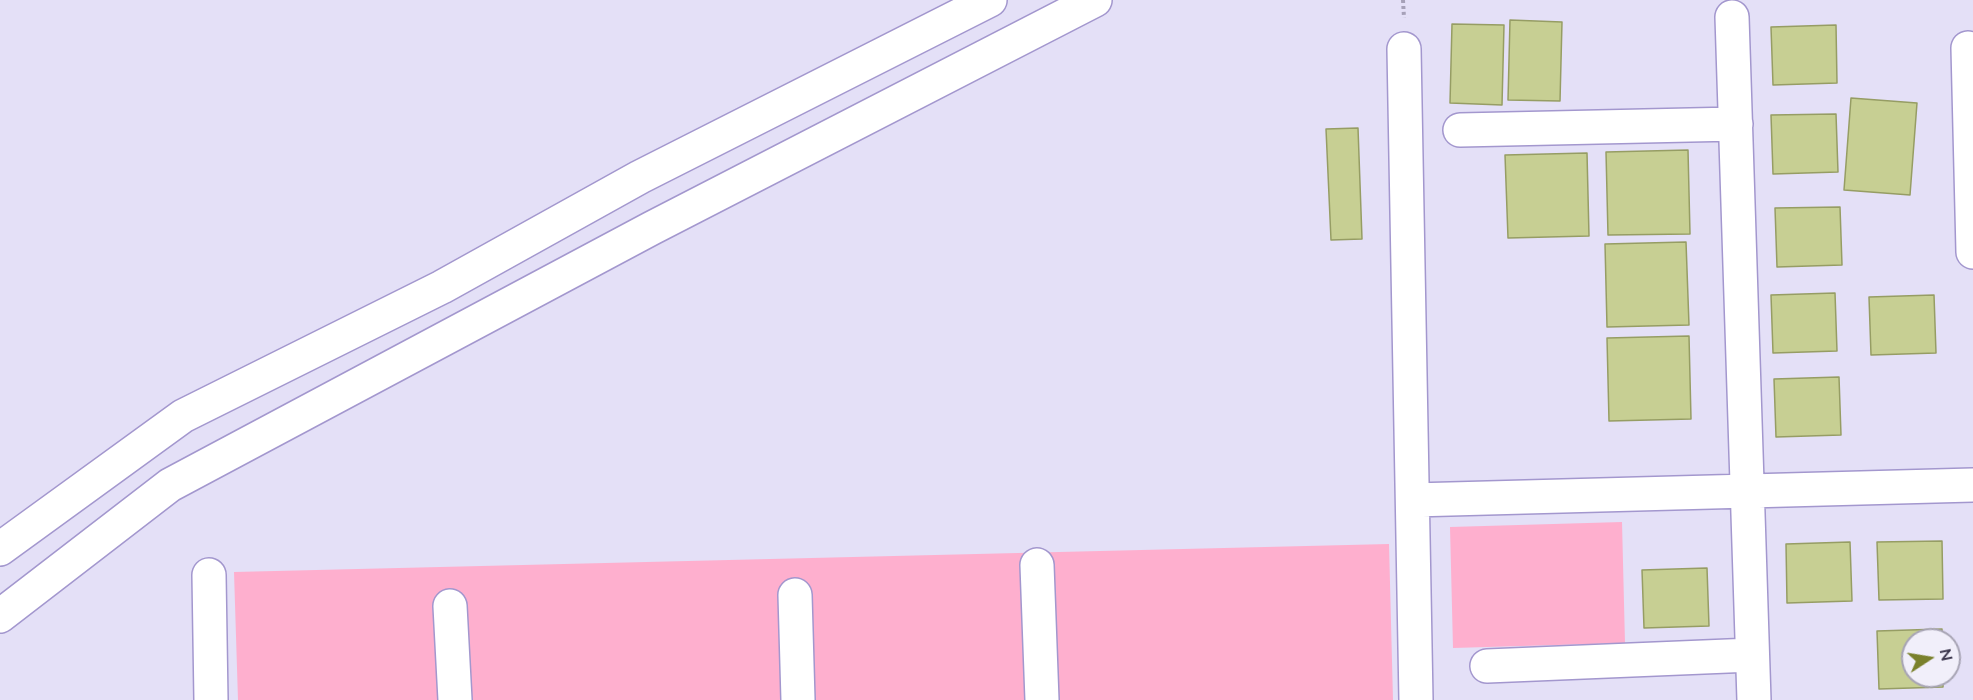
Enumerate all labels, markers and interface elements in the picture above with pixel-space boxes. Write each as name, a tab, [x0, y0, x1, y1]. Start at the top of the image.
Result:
north arrow	[1901, 628, 1961, 688]
text: N	[1936, 647, 1958, 663]

